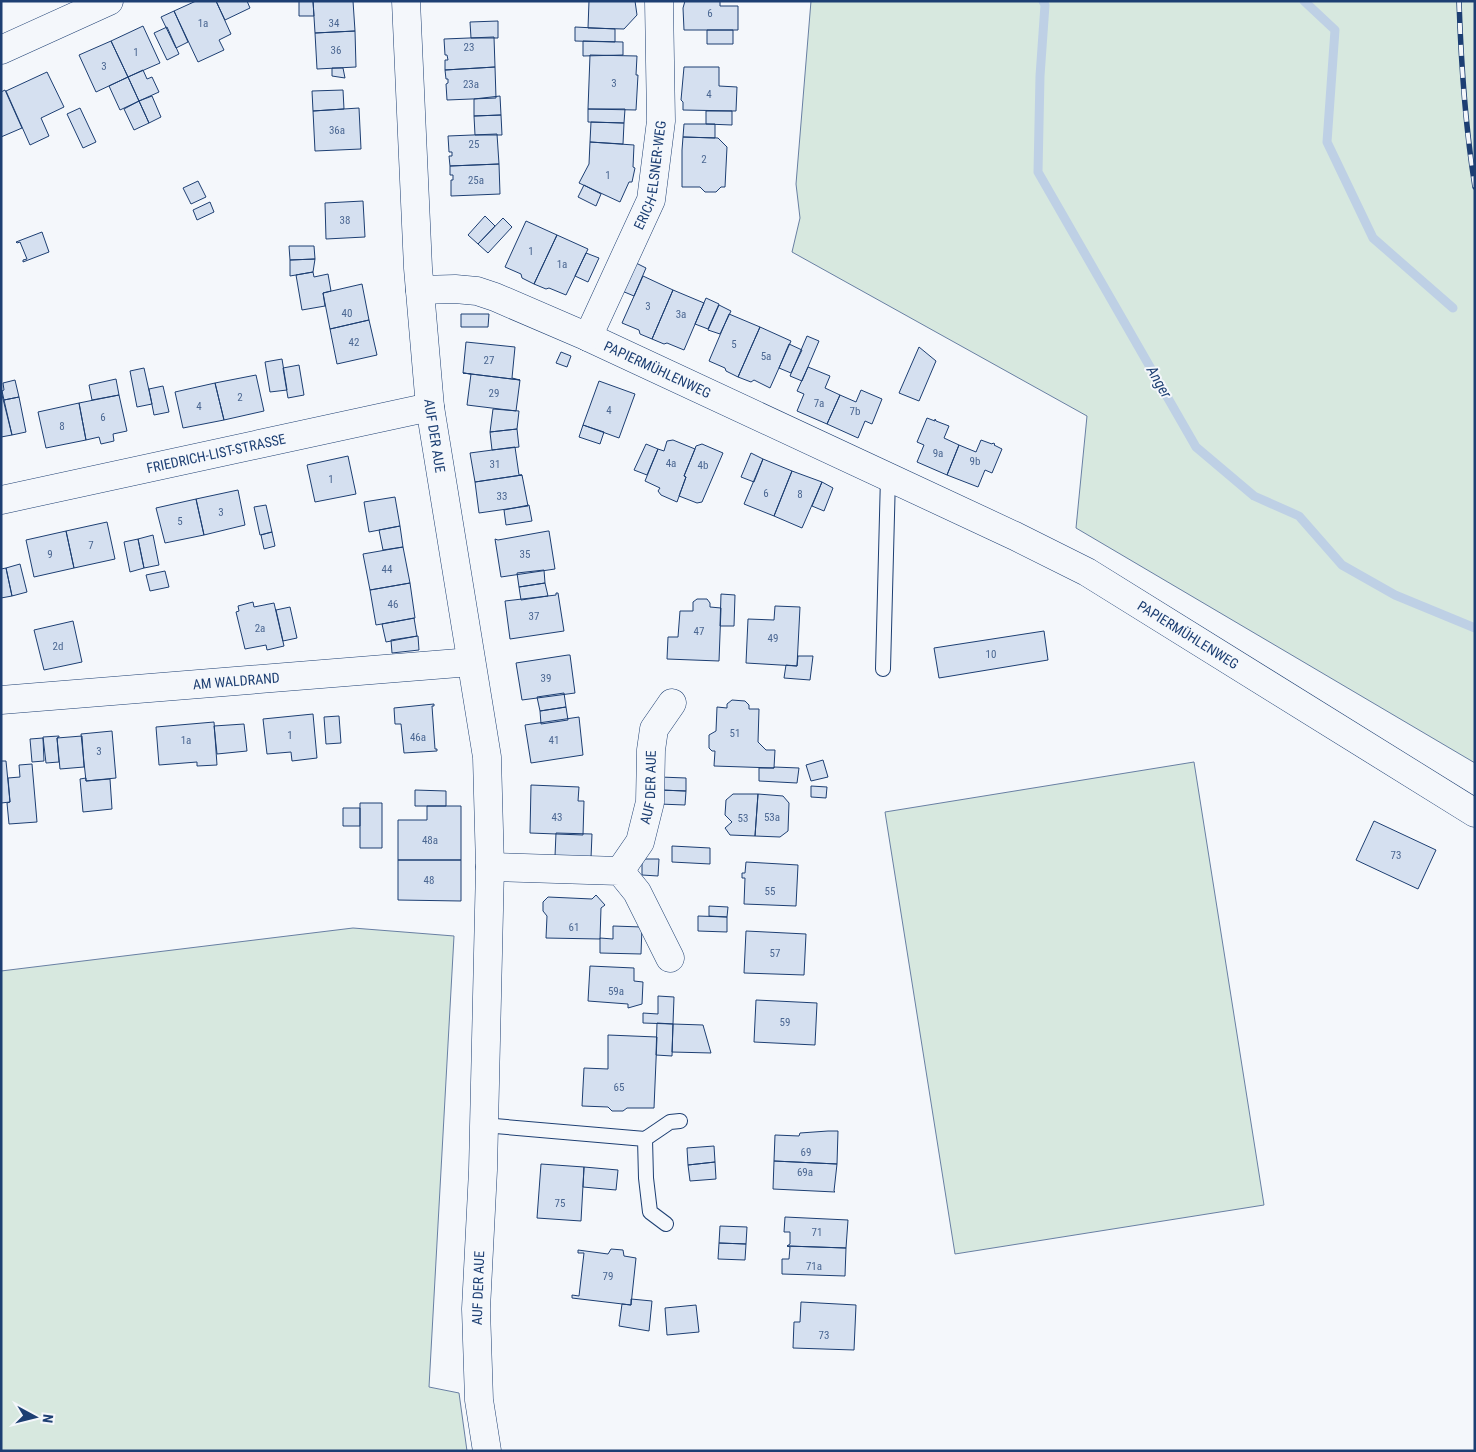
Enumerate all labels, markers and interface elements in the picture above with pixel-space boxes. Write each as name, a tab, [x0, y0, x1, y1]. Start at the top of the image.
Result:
house number: 6	[707, 7, 713, 20]
house number: 1a	[198, 17, 208, 30]
house number: 34	[329, 17, 340, 30]
house number: 23	[464, 41, 474, 54]
house number: 36	[331, 44, 341, 57]
house number: 1	[133, 46, 139, 59]
house number: 3	[101, 60, 107, 73]
house number: 3	[611, 77, 617, 90]
house number: 23a	[463, 78, 479, 91]
house number: 4	[706, 88, 712, 101]
street label: ERICH-ELSNER-WEG	[631, 120, 669, 232]
house number: 36a	[329, 124, 345, 137]
house number: 25	[469, 138, 479, 151]
house number: 2	[701, 153, 707, 166]
house number: 1	[605, 169, 611, 182]
house number: 25a	[468, 174, 484, 187]
house number: 38	[340, 214, 350, 227]
house number: 1	[528, 245, 534, 258]
house number: 1a	[557, 258, 567, 271]
house number: 3	[645, 300, 651, 313]
house number: 40	[342, 307, 352, 320]
house number: 3a	[676, 308, 686, 321]
house number: 42	[349, 336, 359, 349]
street label: PAPIERMÜHLENWEG	[602, 338, 713, 401]
house number: 5	[731, 338, 737, 351]
house number: 5a	[761, 350, 771, 363]
house number: 27	[484, 354, 494, 367]
water label: Anger	[1142, 362, 1176, 402]
house number: 29	[489, 387, 499, 400]
house number: 2	[237, 391, 243, 404]
house number: 7a	[814, 397, 824, 410]
street label: AUF DER AUE	[421, 398, 449, 474]
house number: 4	[196, 400, 202, 413]
house number: 4	[606, 404, 612, 417]
house number: 7b	[850, 405, 860, 418]
house number: 6	[100, 411, 106, 424]
house number: 8	[59, 420, 65, 433]
street label: FRIEDRICH-LIST-STRASSE	[145, 431, 287, 476]
house number: 9a	[933, 447, 943, 460]
house number: 9b	[970, 455, 980, 468]
house number: 4a	[666, 457, 676, 470]
house number: 31	[490, 458, 500, 471]
house number: 4b	[698, 459, 708, 472]
house number: 1	[328, 473, 334, 486]
house number: 6	[763, 487, 769, 500]
house number: 8	[797, 488, 803, 501]
house number: 33	[497, 490, 507, 503]
house number: 3	[218, 506, 224, 519]
house number: 5	[177, 515, 183, 528]
house number: 7	[88, 539, 94, 552]
house number: 9	[47, 548, 53, 561]
house number: 35	[520, 548, 530, 561]
house number: 44	[382, 563, 393, 576]
street label: PAPIERMÜHLENWEG	[1135, 597, 1242, 672]
house number: 46	[388, 598, 398, 611]
house number: 37	[529, 610, 539, 623]
house number: 2a	[255, 622, 265, 635]
house number: 47	[694, 625, 704, 638]
house number: 49	[768, 632, 778, 645]
house number: 2d	[53, 640, 63, 653]
house number: 10	[986, 648, 996, 661]
street label: AM WALDRAND	[192, 669, 280, 692]
house number: 39	[541, 672, 551, 685]
house number: 51	[730, 727, 740, 740]
house number: 1	[287, 729, 293, 742]
house number: 46a	[410, 731, 426, 744]
house number: 1a	[181, 734, 191, 747]
house number: 41	[549, 734, 559, 747]
house number: 3	[96, 745, 102, 758]
street label: AUF DER AUE	[637, 750, 659, 826]
house number: 43	[552, 811, 562, 824]
house number: 53a	[764, 811, 780, 824]
house number: 53	[738, 812, 748, 825]
house number: 48a	[422, 834, 438, 847]
house number: 73	[1391, 849, 1401, 862]
house number: 48	[424, 874, 434, 887]
house number: 55	[765, 885, 775, 898]
house number: 61	[569, 921, 579, 934]
house number: 57	[770, 947, 780, 960]
house number: 59a	[608, 985, 624, 998]
house number: 59	[780, 1016, 790, 1029]
house number: 65	[614, 1081, 624, 1094]
house number: 69	[801, 1146, 811, 1159]
house number: 69a	[797, 1166, 813, 1179]
house number: 75	[555, 1197, 565, 1210]
house number: 71	[812, 1226, 822, 1239]
street label: AUF DER AUE	[469, 1251, 487, 1325]
house number: 71a	[806, 1260, 822, 1273]
house number: 79	[603, 1270, 613, 1283]
house number: 73	[819, 1329, 829, 1342]
north arrow	[10, 1392, 60, 1442]
text: N	[39, 1413, 56, 1424]

